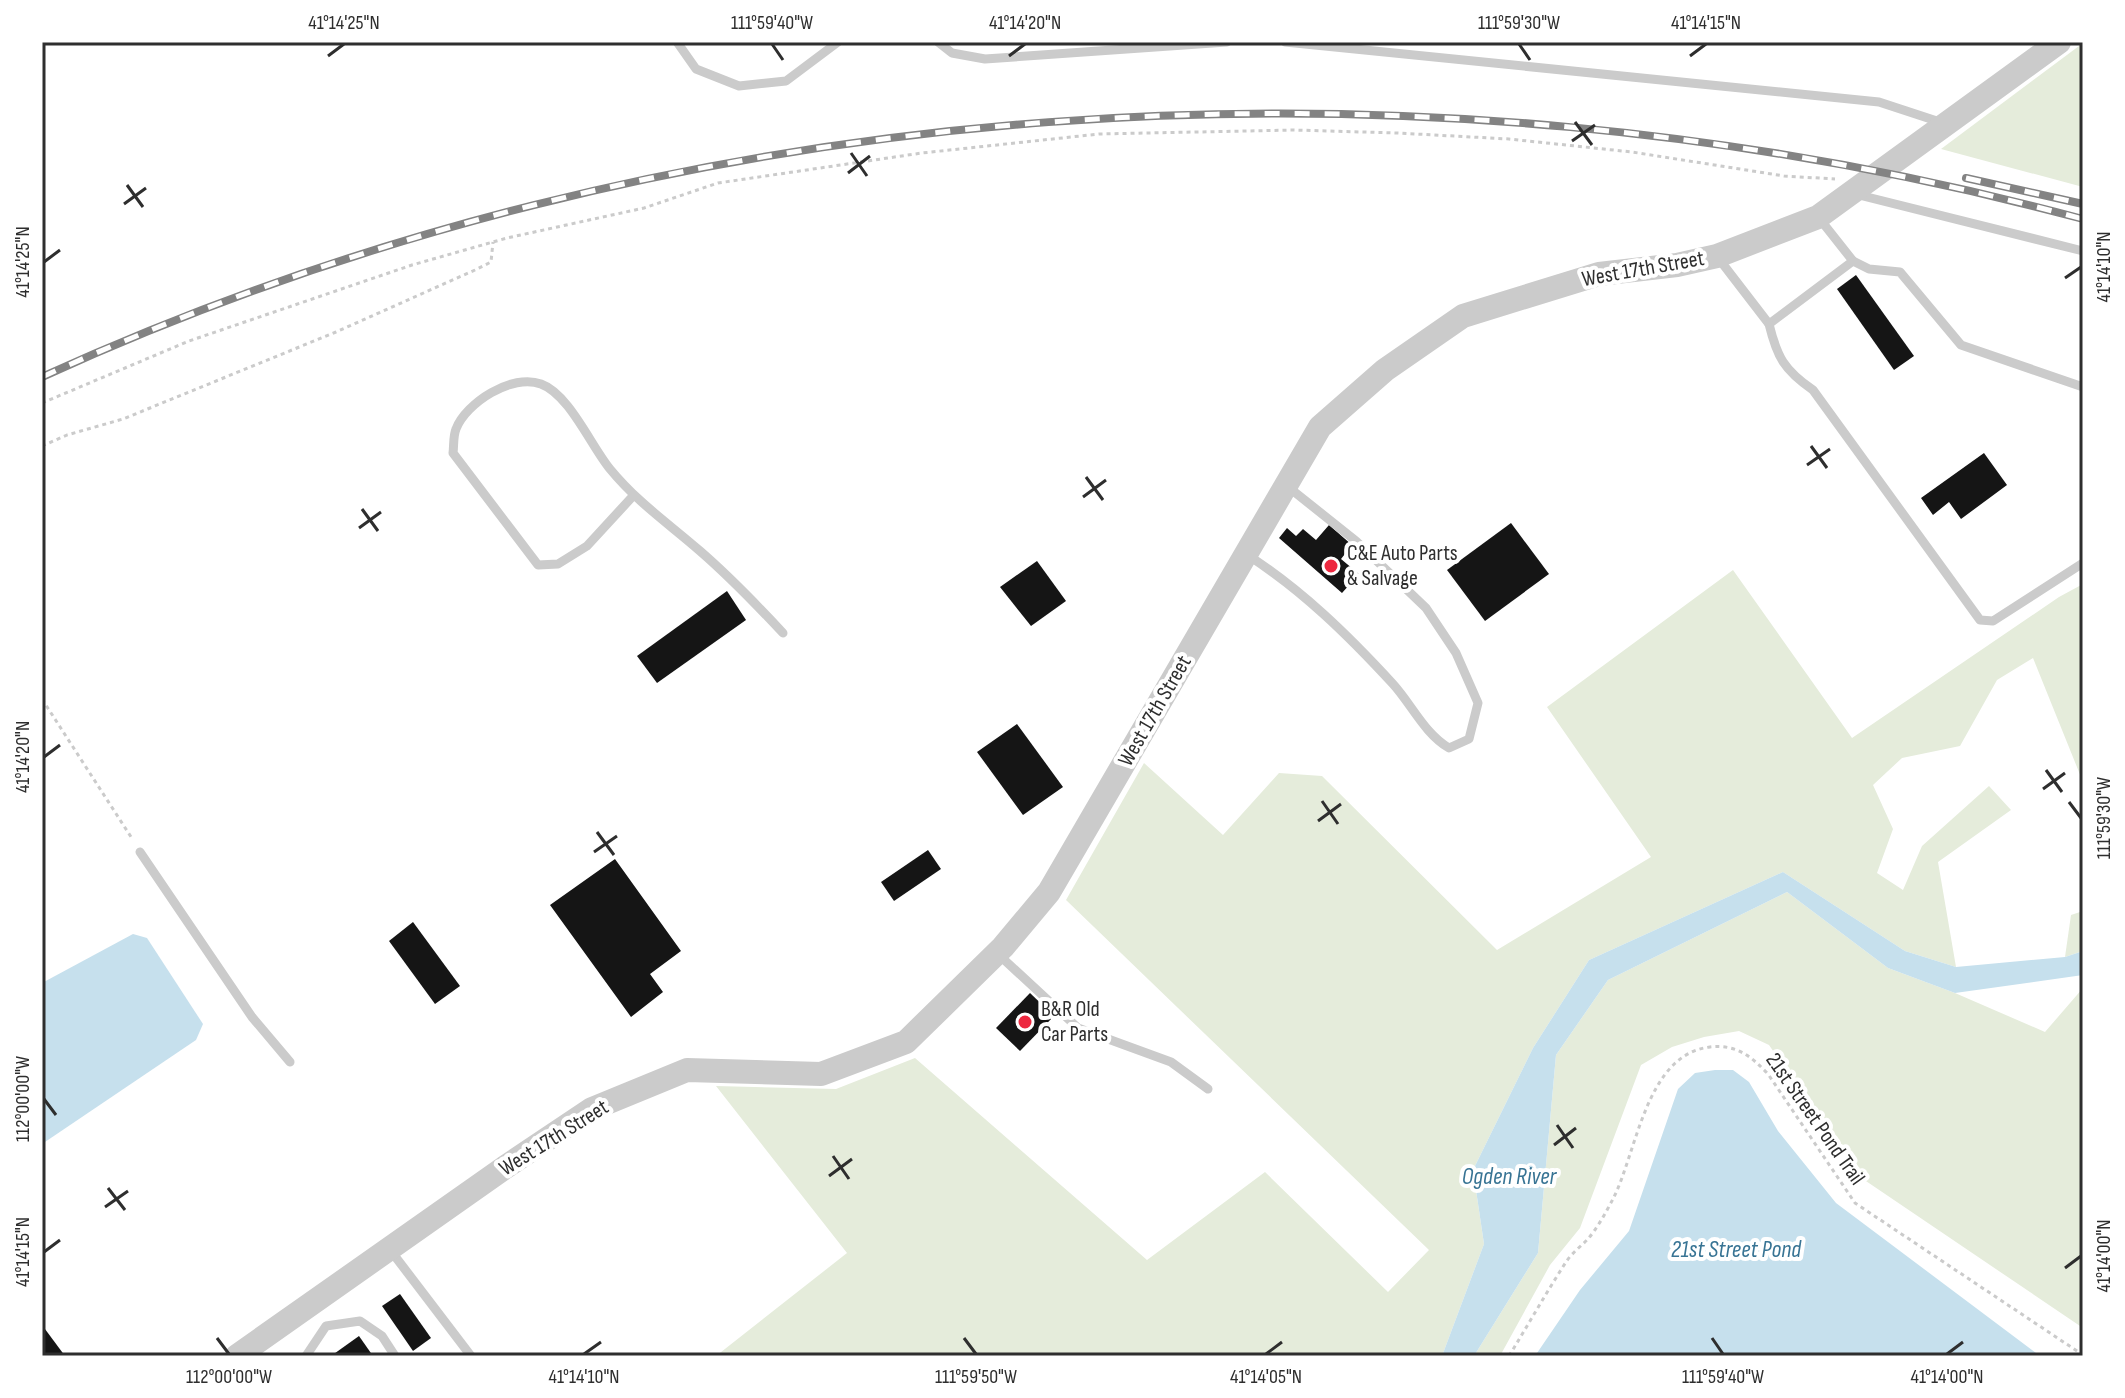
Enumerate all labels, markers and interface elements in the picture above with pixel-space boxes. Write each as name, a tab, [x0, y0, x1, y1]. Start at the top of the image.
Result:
text: 41°14'25"N	[308, 11, 380, 35]
text: 111°59'40"W	[731, 11, 813, 35]
text: 41°14'20"N	[989, 11, 1061, 35]
text: 111°59'30"W	[1478, 11, 1560, 35]
text: 41°14'15"N	[1671, 11, 1741, 35]
text: 41°14'25"N	[11, 226, 35, 298]
text: 41°14'10"N	[2092, 232, 2116, 302]
street label: West 17th Street	[1580, 245, 1706, 293]
place label: C&E Auto Parts & Salvage	[1347, 540, 1458, 592]
marker: C&E Auto Parts & Salvage	[1322, 557, 1340, 575]
street label: West 17th Street	[1112, 650, 1198, 771]
text: 41°14'20"N	[11, 721, 35, 793]
text: 111°59'30"W	[2092, 777, 2116, 859]
place label: B&R Old Car Parts	[1041, 996, 1108, 1048]
marker: B&R Old Car Parts	[1016, 1013, 1034, 1031]
street label: 21st Street Pond Trail	[1759, 1048, 1871, 1190]
text: 112°00'00"W	[11, 1056, 35, 1142]
street label: West 17th Street	[494, 1094, 614, 1182]
water label: Ogden River	[1462, 1162, 1558, 1191]
text: 41°14'15"N	[11, 1217, 35, 1287]
text: 41°14'00"N	[2092, 1220, 2116, 1292]
water label: 21st Street Pond	[1671, 1235, 1802, 1264]
text: 112°00'00"W	[186, 1365, 272, 1389]
text: 41°14'10"N	[549, 1365, 619, 1389]
text: 111°59'50"W	[935, 1365, 1017, 1389]
text: 41°14'05"N	[1230, 1365, 1302, 1389]
text: 111°59'40"W	[1682, 1365, 1764, 1389]
text: 41°14'00"N	[1911, 1365, 1983, 1389]

